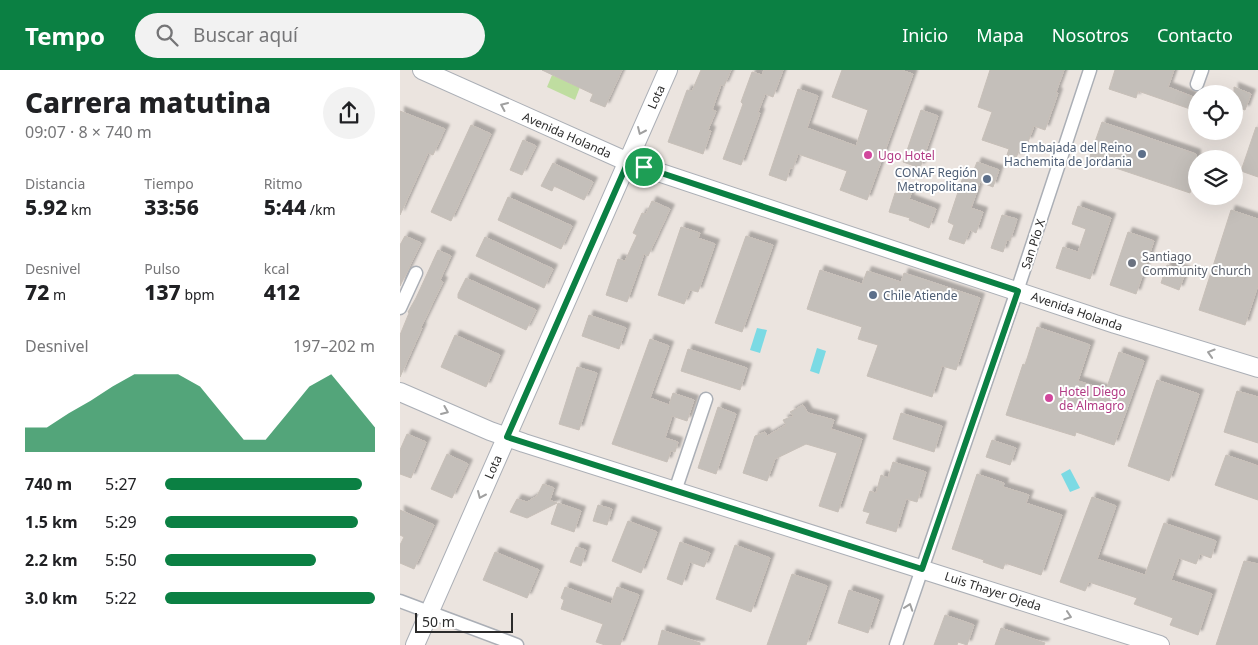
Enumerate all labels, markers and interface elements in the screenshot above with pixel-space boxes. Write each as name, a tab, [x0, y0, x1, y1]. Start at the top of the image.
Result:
search box	[135, 13, 485, 58]
text: Tempo	[25, 19, 105, 52]
icon: search	[153, 21, 181, 49]
text: Buscar aquí	[193, 22, 298, 48]
text: Inicio	[902, 23, 948, 47]
text: Mapa	[976, 23, 1024, 47]
text: Nosotros	[1052, 23, 1129, 47]
text: Contacto	[1157, 23, 1233, 47]
street label: Lota	[643, 82, 669, 112]
text: Carrera matutina	[25, 83, 271, 121]
map controls	[1188, 85, 1243, 205]
button: locate	[1188, 85, 1243, 140]
button: share	[323, 87, 375, 139]
one-way arrow	[500, 102, 509, 113]
street label: Avenida Holanda	[520, 108, 614, 162]
text: 09:07 · 8 × 740 m	[25, 121, 152, 143]
one-way arrow	[637, 126, 648, 135]
place label: Embajada del Reino Hachemita de Jordania	[1004, 139, 1132, 170]
pin	[623, 146, 665, 188]
place label: Ugo Hotel	[878, 147, 935, 164]
marker: Embajada del Reino Hachemita de Jordania	[1136, 148, 1148, 160]
marker: Ugo Hotel	[862, 149, 874, 161]
button: layers	[1188, 150, 1243, 205]
icon: arrive	[630, 153, 658, 181]
place label: CONAF Región Metropolitana	[895, 164, 977, 195]
marker: CONAF Región Metropolitana	[981, 173, 993, 185]
text: Distancia	[25, 174, 85, 193]
text: Tiempo	[144, 174, 194, 193]
text: Ritmo	[264, 174, 303, 193]
text: 5.92	[25, 193, 67, 221]
text: 33:56	[144, 193, 199, 221]
text: 5:44	[264, 193, 306, 221]
text: km	[67, 200, 92, 219]
text: /km	[306, 200, 335, 219]
street label: San Pío X	[1017, 217, 1049, 271]
place label: Santiago Community Church	[1142, 248, 1251, 279]
marker: Santiago Community Church	[1126, 257, 1138, 269]
text: Desnivel	[25, 259, 81, 278]
text: Pulso	[144, 259, 180, 278]
text: kcal	[264, 259, 289, 278]
text: 72	[25, 278, 49, 306]
text: 137	[144, 278, 181, 306]
text: 412	[264, 278, 300, 306]
text: m	[49, 285, 66, 304]
text: bpm	[181, 285, 215, 304]
place label: Chile Atiende	[883, 287, 958, 304]
street label: Avenida Holanda	[1029, 287, 1125, 335]
marker: Chile Atiende	[867, 289, 879, 301]
text: Desnivel	[25, 335, 89, 357]
text: 197–202 m	[293, 335, 375, 357]
one-way arrow	[1208, 349, 1216, 359]
place label: Hotel Diego de Almagro	[1059, 383, 1126, 414]
marker: Hotel Diego de Almagro	[1043, 392, 1055, 404]
one-way arrow	[440, 405, 449, 416]
street label: Lota	[480, 452, 506, 482]
text: 740 m	[25, 473, 72, 495]
text: 5:27	[105, 473, 137, 495]
one-way arrow	[477, 490, 488, 499]
text: 1.5 km	[25, 511, 77, 533]
text: 5:29	[105, 511, 137, 533]
text: 2.2 km	[25, 549, 77, 571]
text: 5:50	[105, 549, 137, 571]
street label: Luis Thayer Ojeda	[942, 567, 1044, 615]
text: 3.0 km	[25, 587, 77, 609]
text: 5:22	[105, 587, 137, 609]
one-way arrow	[903, 603, 913, 612]
scale bar	[415, 610, 512, 633]
one-way arrow	[1064, 610, 1072, 620]
text: 50 m	[422, 612, 455, 631]

